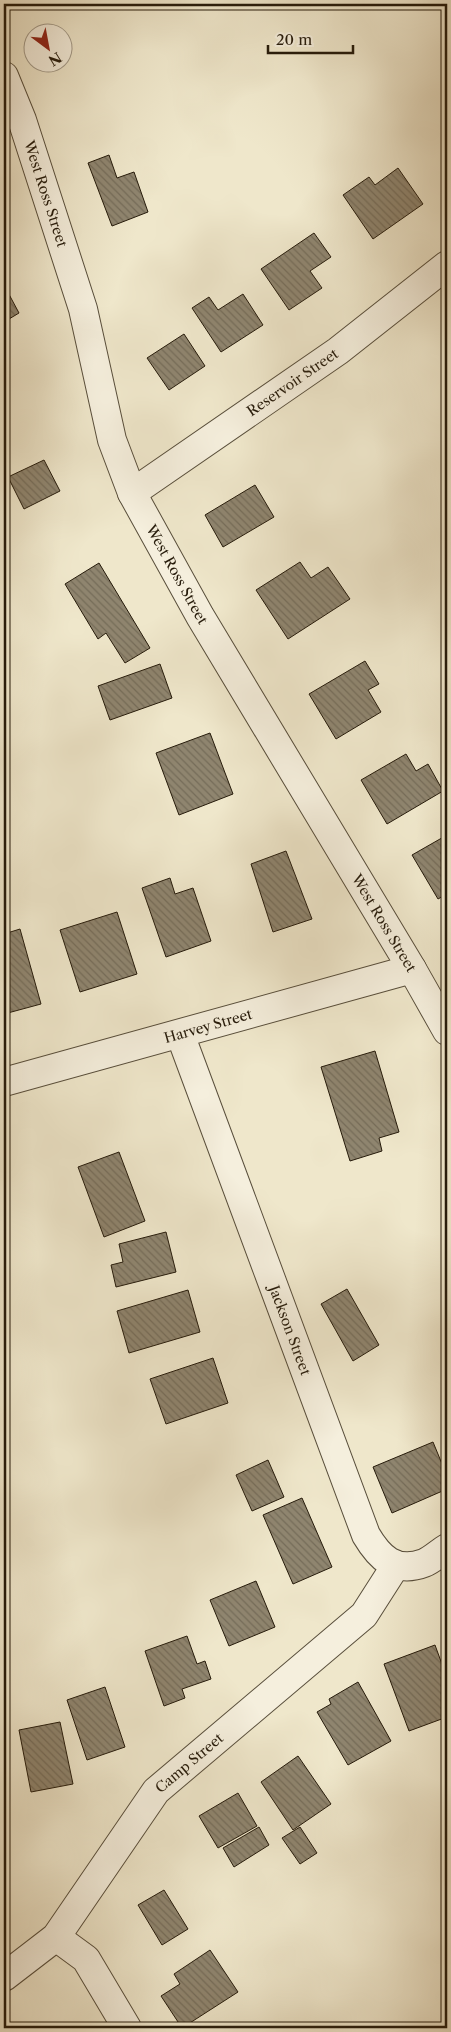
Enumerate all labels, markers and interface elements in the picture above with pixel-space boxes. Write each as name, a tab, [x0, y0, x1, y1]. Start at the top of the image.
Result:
north arrow	[22, 22, 72, 72]
scale bar	[268, 22, 354, 54]
text: 20 m	[276, 30, 312, 49]
text: N	[45, 48, 65, 70]
street label: West Ross Street	[20, 137, 71, 249]
street label: Reservoir Street	[243, 345, 342, 420]
street label: West Ross Street	[142, 521, 212, 628]
street label: West Ross Street	[347, 870, 420, 975]
street label: Harvey Street	[162, 1005, 254, 1047]
street label: Jackson Street	[264, 1281, 315, 1378]
street label: Camp Street	[152, 1729, 227, 1797]

